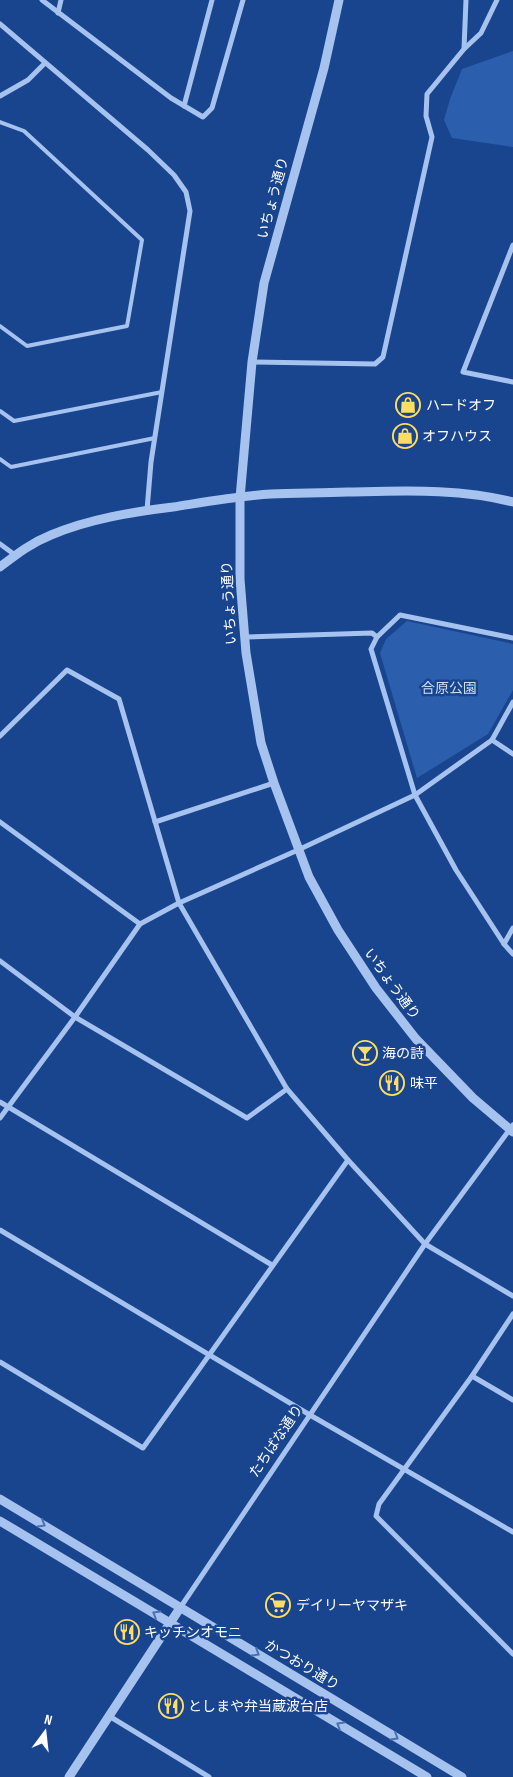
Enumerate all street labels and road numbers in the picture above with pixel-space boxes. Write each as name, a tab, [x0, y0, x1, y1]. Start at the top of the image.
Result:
street label: いちょう通り	[254, 155, 292, 241]
street label: いちょう通り	[218, 561, 240, 645]
street label: いちょう通り	[360, 945, 424, 1023]
street label: たちばな通り	[245, 1401, 307, 1481]
street label: かつおり通り	[262, 1636, 342, 1694]

